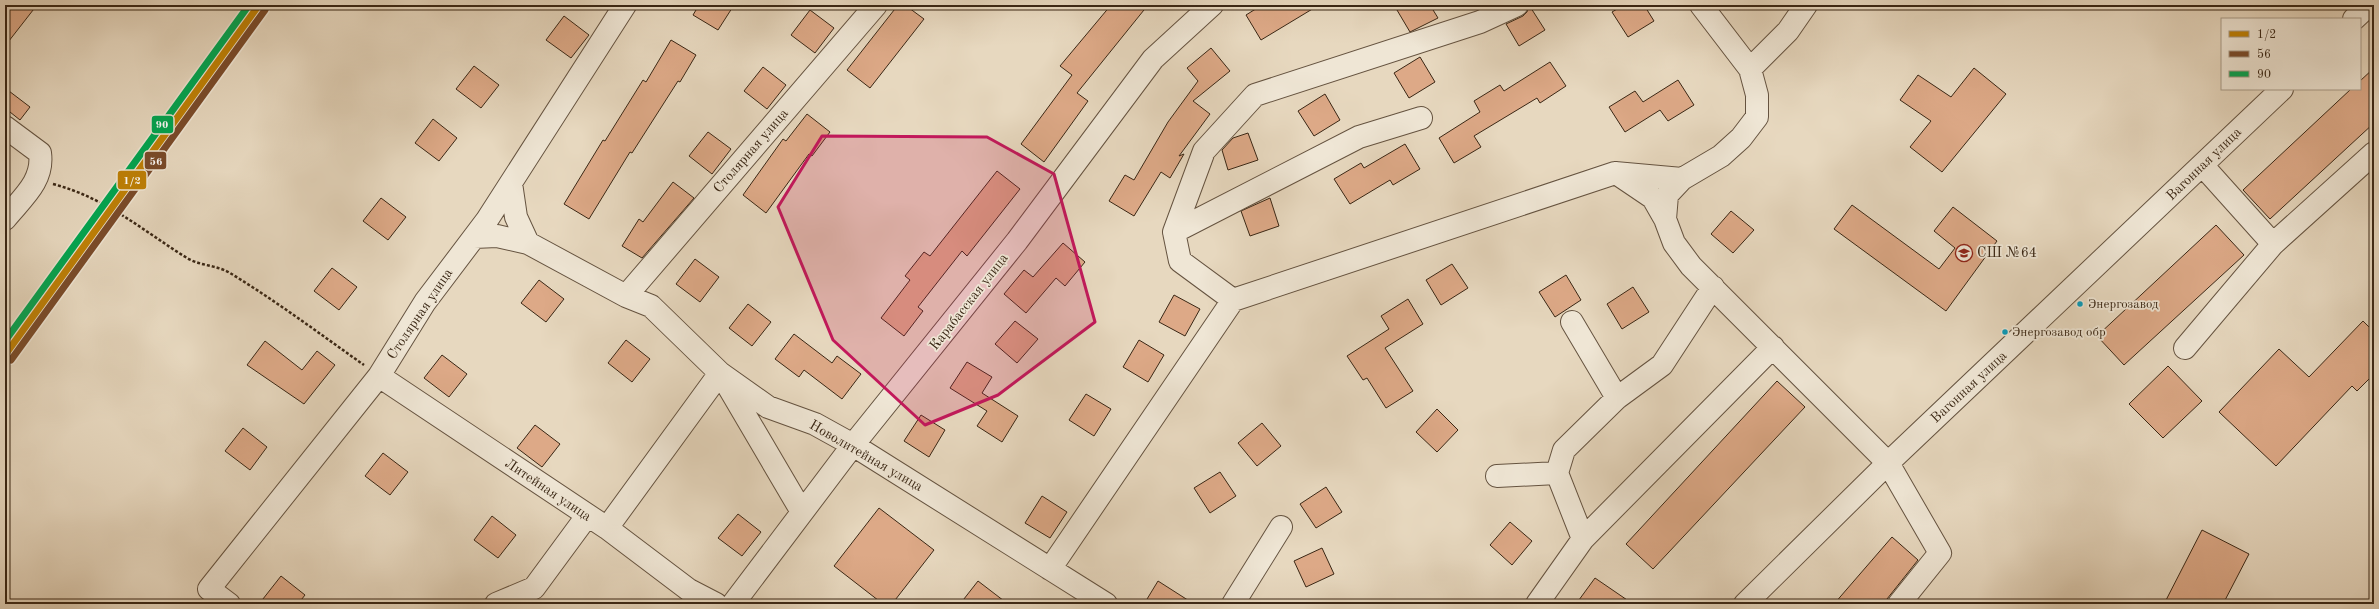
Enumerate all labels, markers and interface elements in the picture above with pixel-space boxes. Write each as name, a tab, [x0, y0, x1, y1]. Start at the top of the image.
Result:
legend	[2221, 18, 2361, 90]
text: 1/2	[2257, 29, 2276, 41]
text: 56	[2257, 48, 2271, 61]
text: 90	[2257, 69, 2271, 81]
street label: Столярная улица	[711, 106, 791, 196]
line badge: 90	[151, 115, 174, 134]
text: 90	[156, 120, 168, 131]
street label: Вагонная улица	[2164, 125, 2244, 203]
line badge: 56	[144, 151, 167, 170]
text: 56	[150, 157, 162, 168]
line badge: 1/2	[117, 170, 147, 190]
text: 1/2	[123, 176, 141, 187]
school or university icon: СШ №64	[1954, 243, 1974, 263]
place label: СШ №64	[1977, 246, 2037, 260]
street label: Карабасская улица	[927, 251, 1011, 353]
street label: Столярная улица	[385, 266, 456, 362]
place label: Энергозавод	[2088, 298, 2159, 311]
marker: Энергозавод	[2075, 299, 2085, 309]
place label: Энергозавод обр	[2012, 326, 2106, 339]
marker: Энергозавод обр	[2000, 327, 2010, 337]
street label: Вагонная улица	[1928, 348, 2010, 426]
street label: Новолитейная улица	[807, 418, 925, 494]
street label: Литейная улица	[502, 456, 594, 524]

